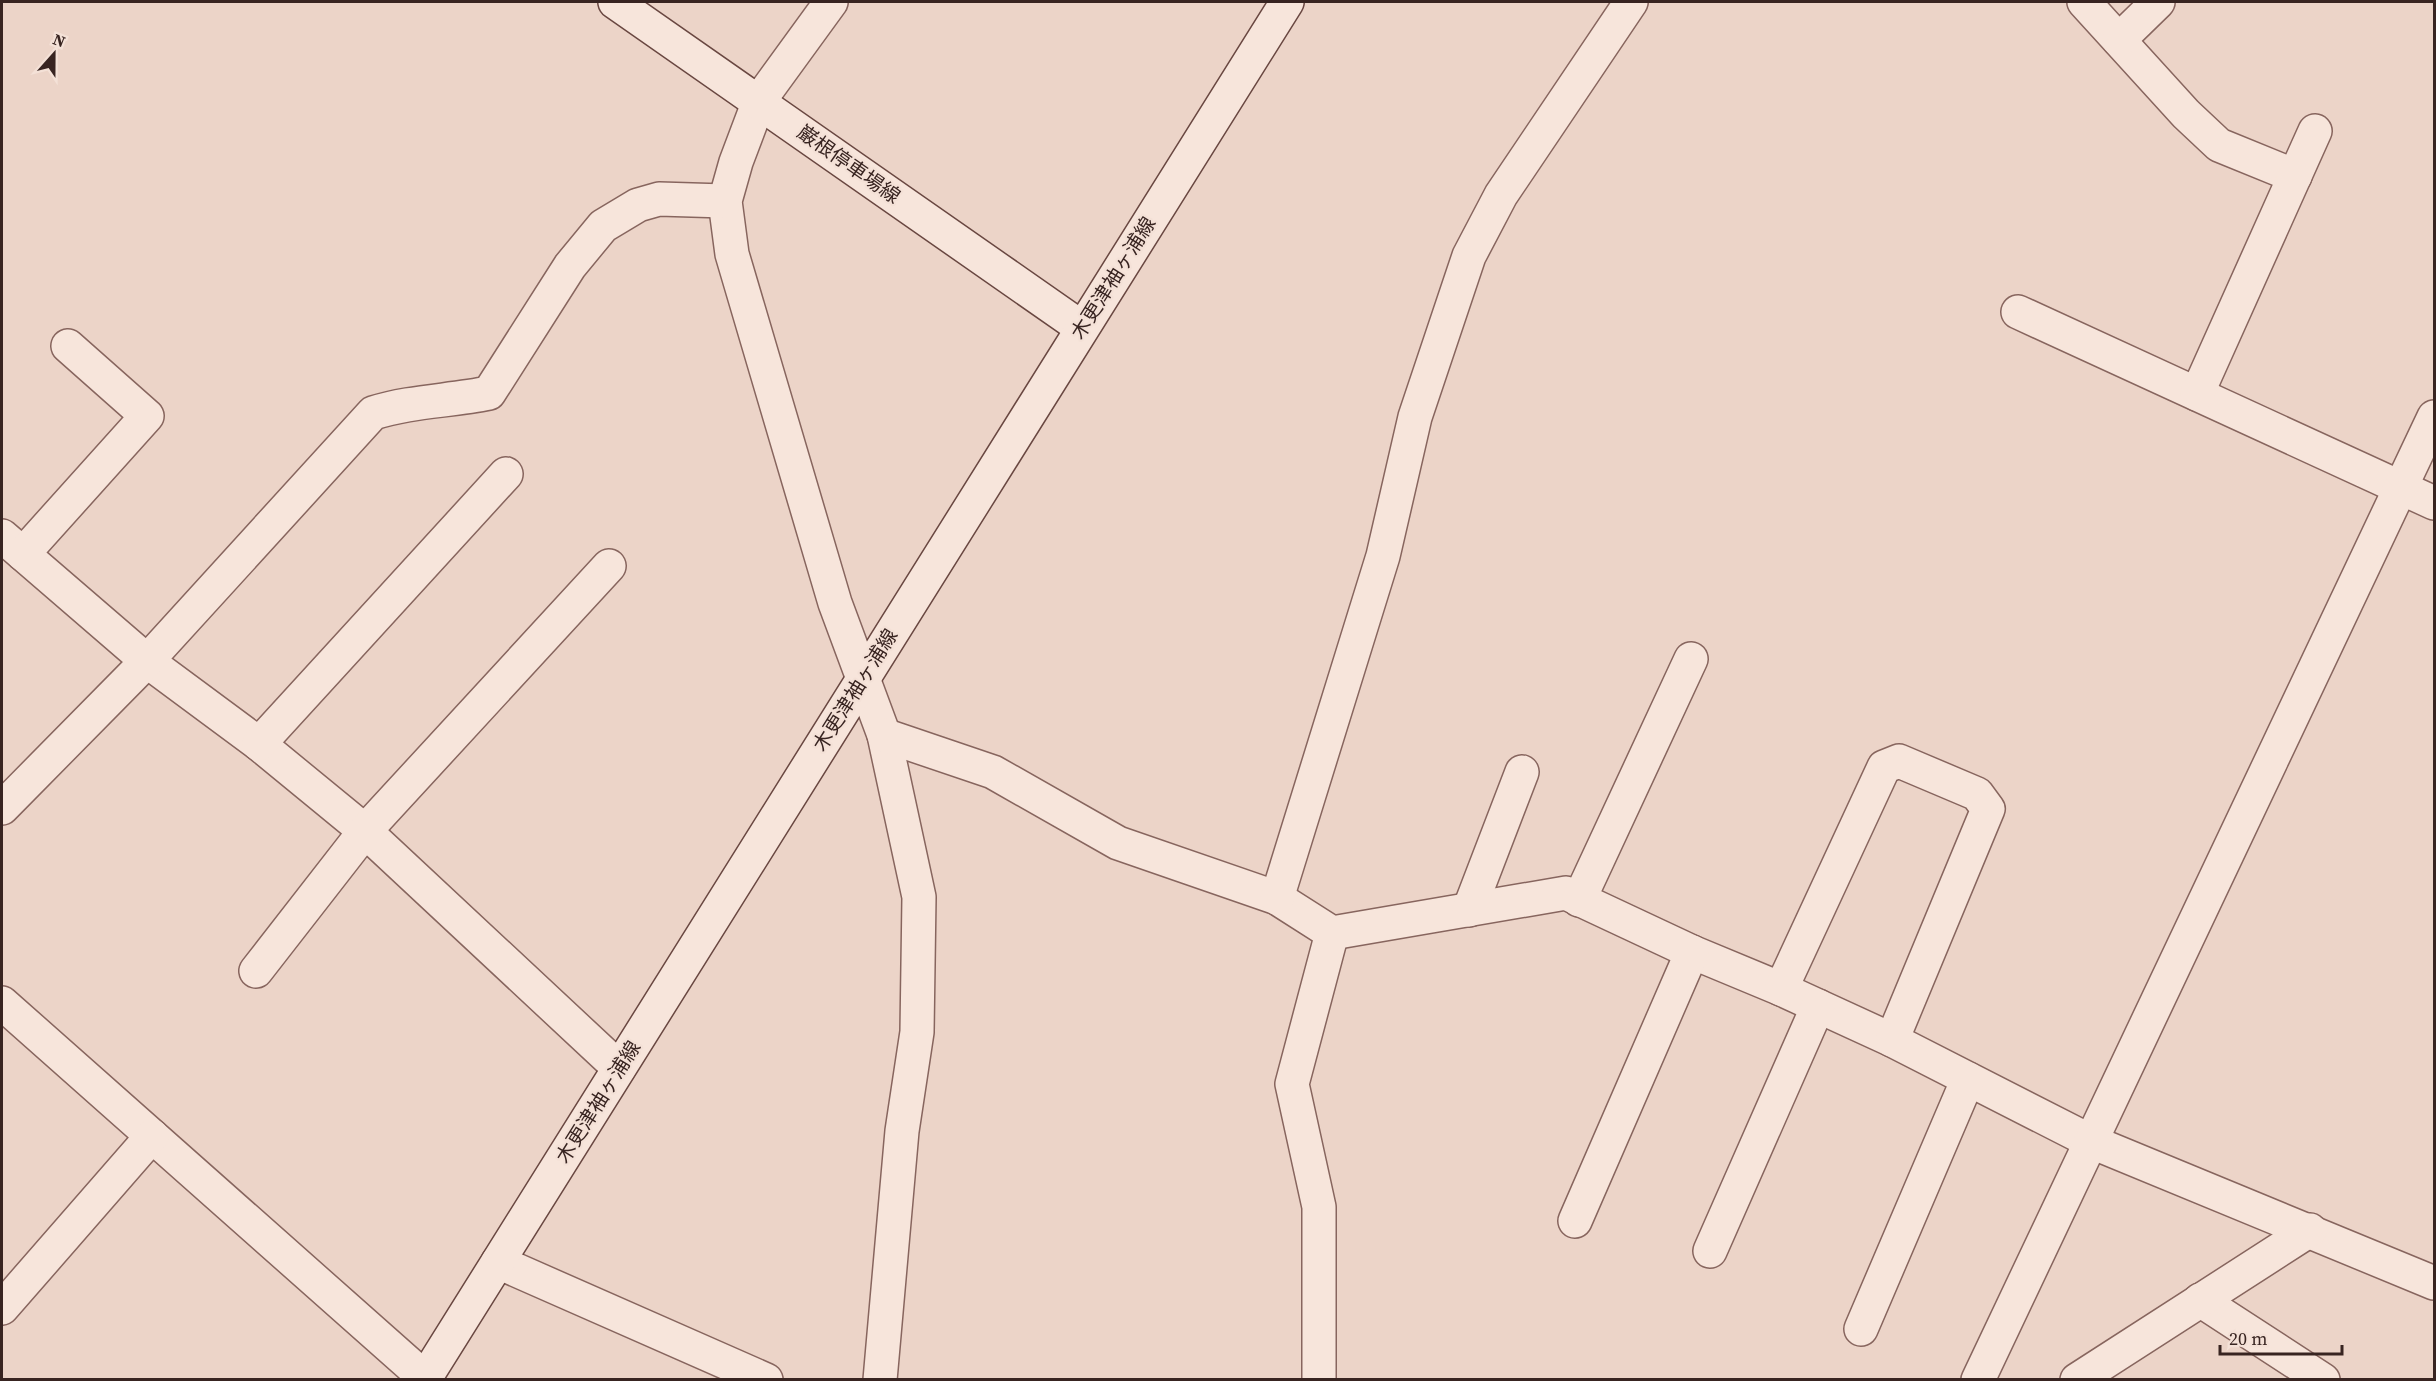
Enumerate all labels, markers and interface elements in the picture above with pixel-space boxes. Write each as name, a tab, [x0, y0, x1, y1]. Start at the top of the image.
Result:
north arrow	[24, 24, 84, 84]
text: N	[50, 28, 69, 52]
street label: 巌根停車場線	[792, 118, 906, 210]
street label: 木更津袖ヶ浦線	[1064, 211, 1162, 345]
street label: 木更津袖ヶ浦線	[806, 623, 904, 757]
street label: 木更津袖ヶ浦線	[549, 1035, 647, 1169]
scale bar	[2220, 1318, 2342, 1356]
text: 20 m	[2229, 1326, 2267, 1351]

